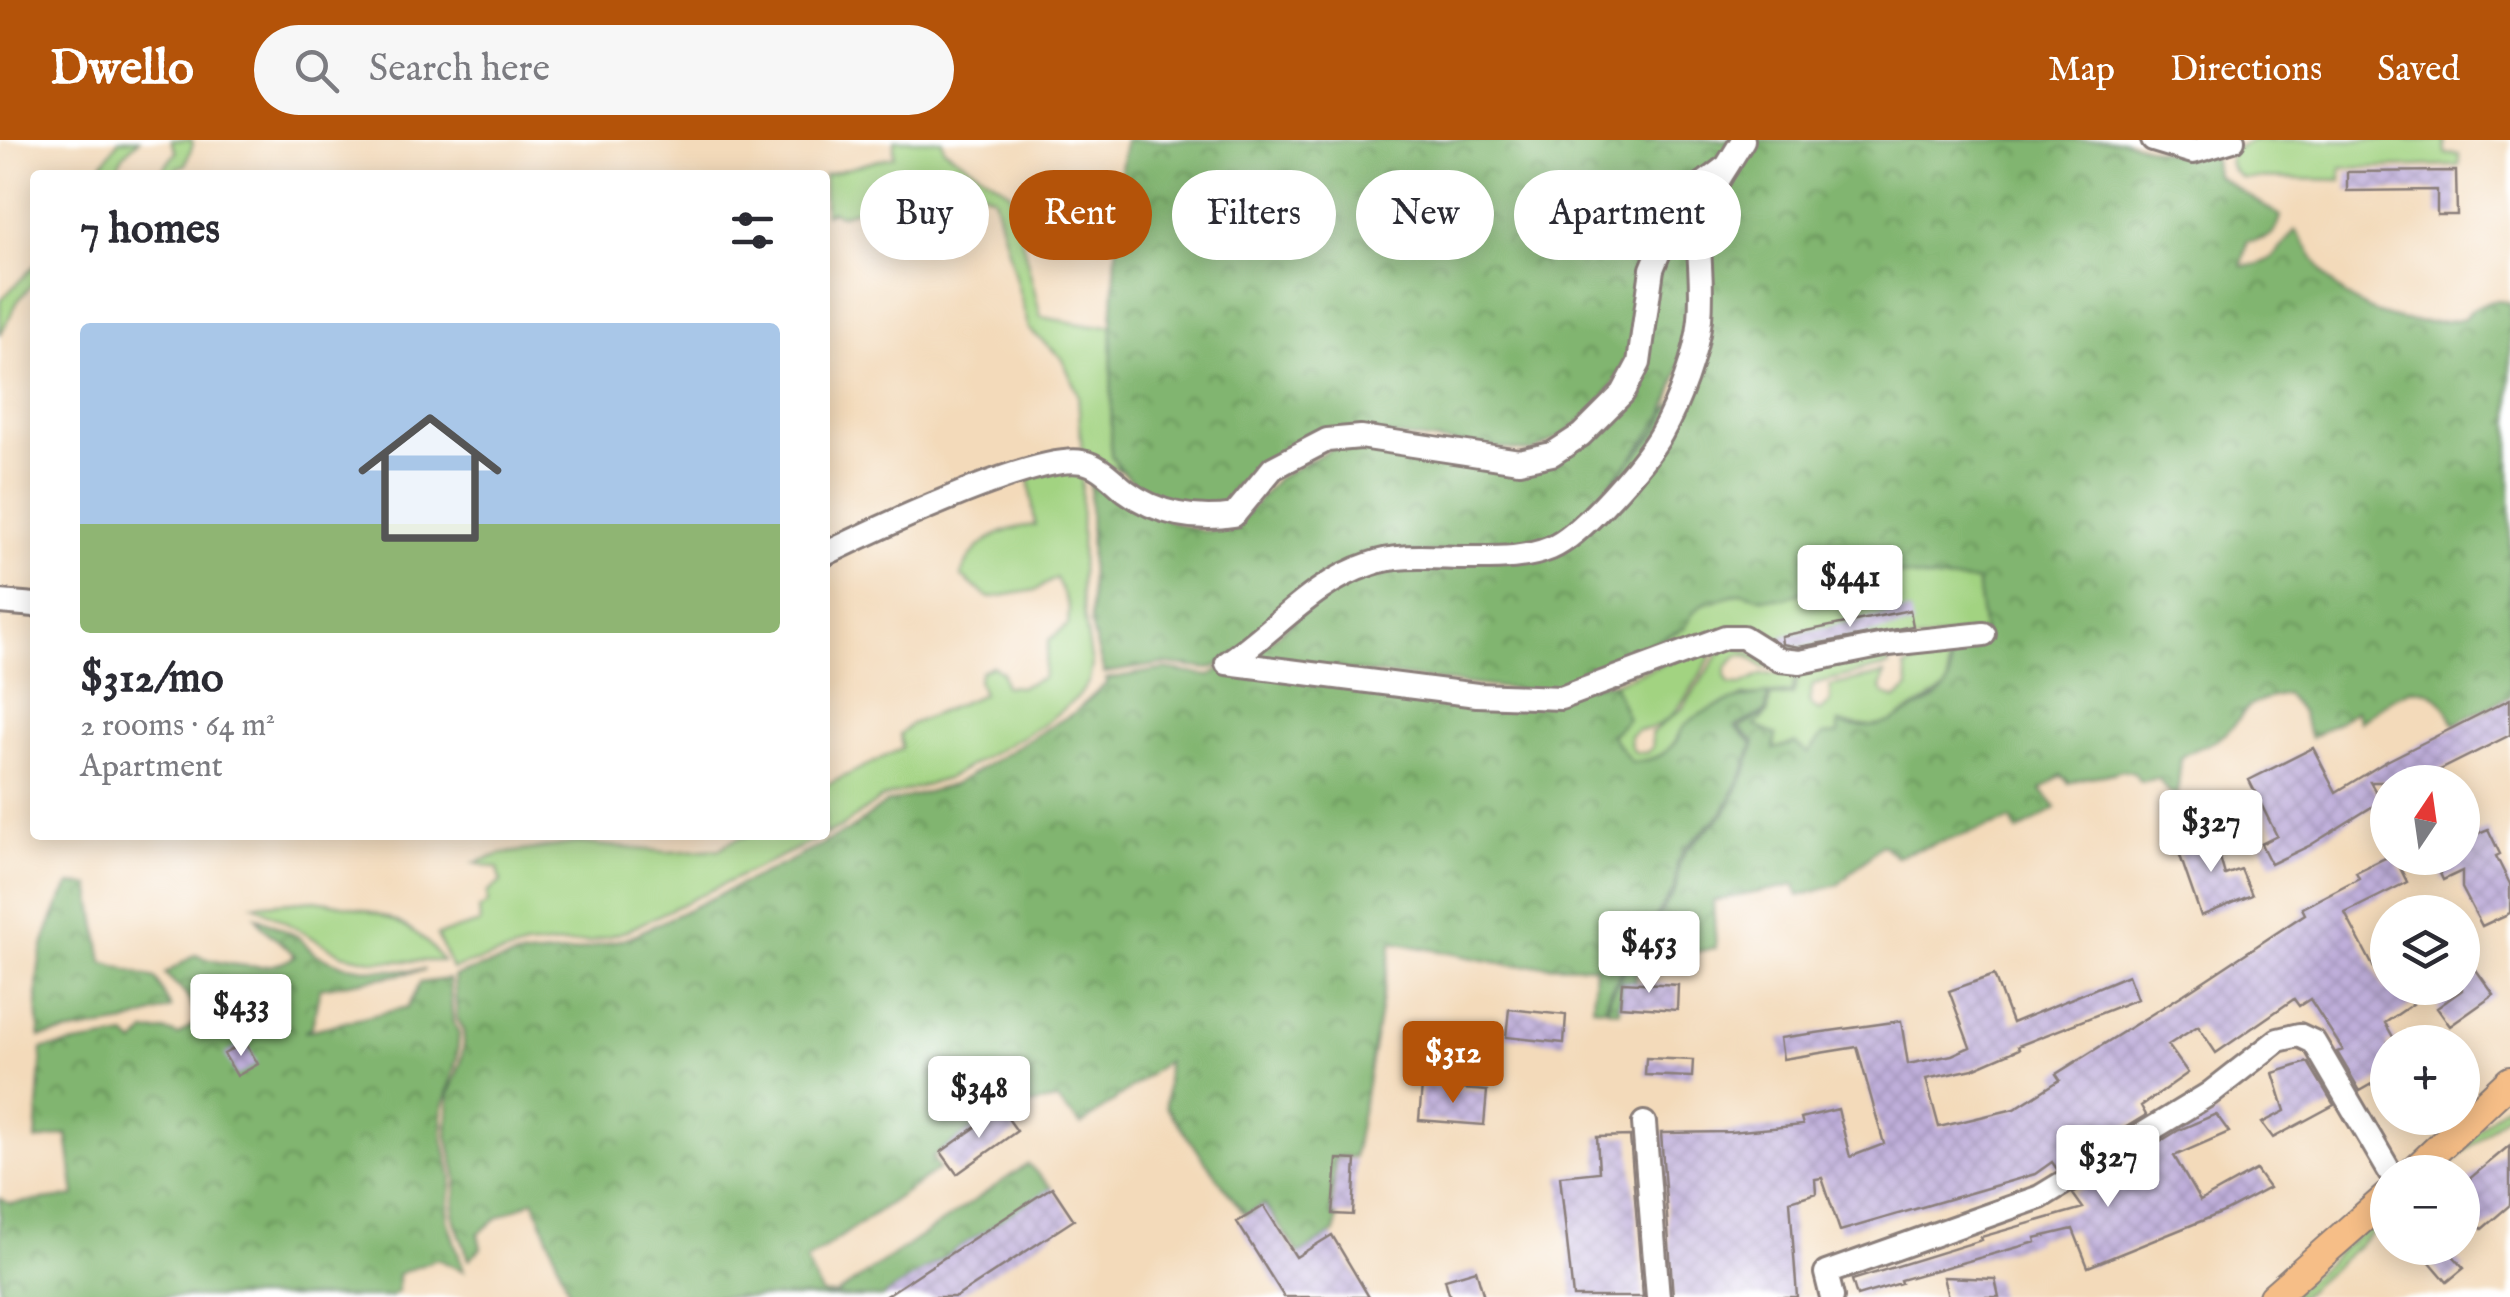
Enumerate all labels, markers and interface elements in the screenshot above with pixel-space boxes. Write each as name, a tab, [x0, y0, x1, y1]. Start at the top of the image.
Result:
search box	[254, 25, 954, 115]
text: Dwello	[50, 40, 194, 100]
icon: search	[289, 43, 344, 98]
text: Search here	[369, 46, 550, 94]
text: Map	[2048, 48, 2115, 93]
text: Directions	[2170, 48, 2322, 93]
text: Saved	[2377, 48, 2460, 93]
chip: Buy	[860, 170, 989, 260]
chip: Rent	[1009, 170, 1152, 260]
chip: Filters	[1172, 170, 1336, 260]
chip: New	[1356, 170, 1494, 260]
chip: Apartment	[1514, 170, 1741, 260]
icon: filters	[725, 203, 780, 258]
text: 7 homes	[80, 204, 220, 257]
icon: home	[340, 388, 520, 568]
pin: $441	[1791, 545, 1909, 630]
text: $441	[1819, 557, 1881, 598]
text: $312/mo	[80, 653, 224, 706]
text: 2 rooms · 64 m²	[80, 706, 275, 747]
text: Apartment	[80, 747, 223, 788]
north arrow	[2370, 765, 2480, 875]
map controls	[2370, 765, 2480, 1265]
pin: $327	[2152, 790, 2270, 875]
text: $327	[2181, 802, 2241, 843]
button: layers	[2370, 895, 2480, 1005]
pin: $453	[1590, 911, 1708, 996]
text: $453	[1621, 923, 1677, 964]
pin: $433	[182, 974, 300, 1059]
text: $433	[212, 986, 270, 1027]
pin: $312	[1394, 1021, 1512, 1106]
button: +	[2370, 1025, 2480, 1135]
text: $312	[1425, 1033, 1481, 1074]
pin: $348	[920, 1056, 1038, 1141]
text: $348	[950, 1068, 1008, 1109]
pin: $327	[2049, 1125, 2167, 1210]
text: $327	[2078, 1137, 2138, 1178]
button: −	[2370, 1155, 2480, 1265]

